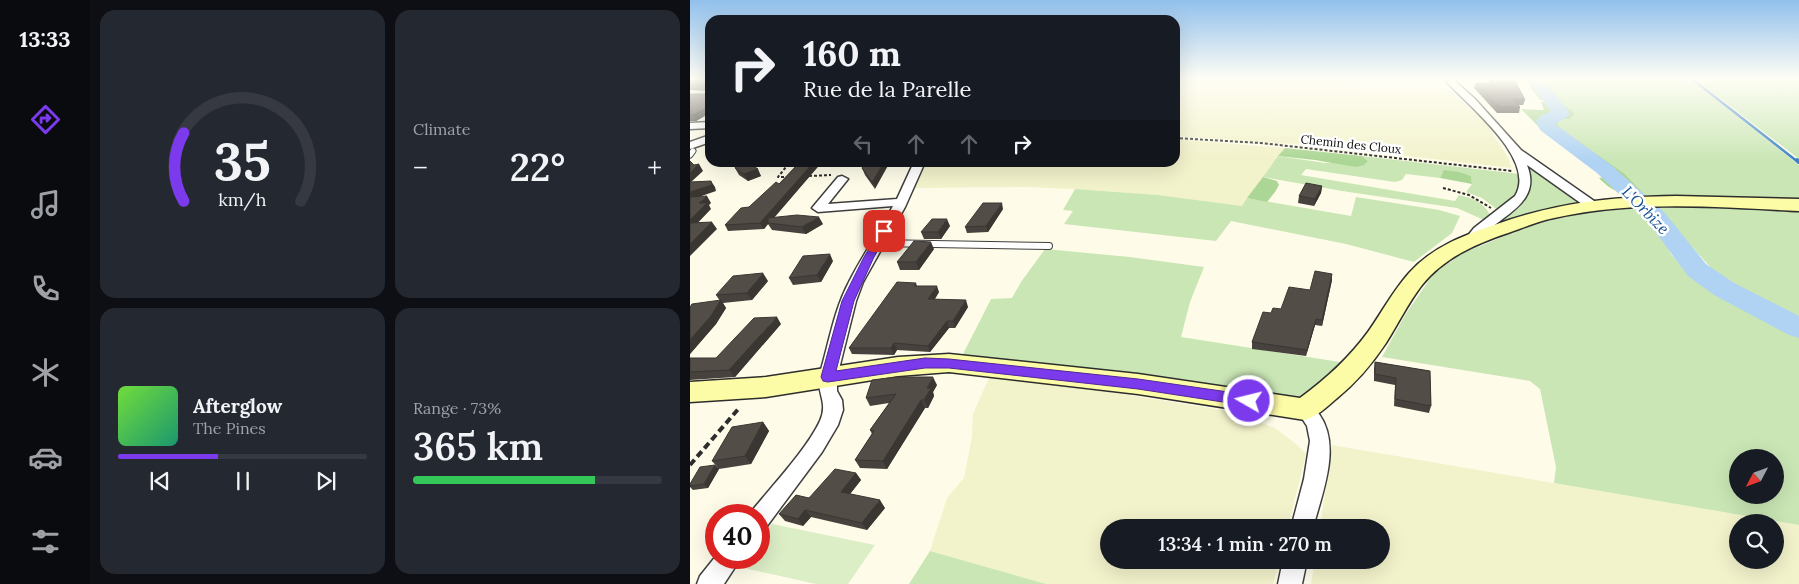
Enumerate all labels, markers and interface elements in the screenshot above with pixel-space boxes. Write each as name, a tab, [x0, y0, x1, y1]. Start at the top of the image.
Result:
text: 13:33	[19, 25, 71, 53]
text: 160 m	[803, 31, 901, 76]
icon: right	[720, 35, 785, 100]
text: Rue de la Parelle	[803, 75, 971, 103]
icon: directions	[28, 102, 63, 137]
text: Climate	[413, 119, 470, 139]
text: 35	[214, 128, 271, 194]
icon: left	[849, 130, 877, 158]
icon: ahead	[902, 130, 930, 158]
icon: ahead	[955, 130, 983, 158]
icon: right	[1008, 130, 1036, 158]
street label: Chemin des Cloux	[1300, 131, 1403, 157]
text: 22°	[510, 143, 565, 191]
text: −	[413, 150, 428, 186]
text: +	[647, 150, 662, 186]
water label: L'Orbize	[1618, 182, 1674, 239]
icon: music	[28, 187, 63, 222]
text: km/h	[218, 188, 267, 211]
pin	[863, 210, 905, 252]
icon: arrive	[870, 217, 898, 245]
icon: phone	[28, 271, 63, 306]
icon: climate	[28, 355, 63, 390]
position arrow	[1222, 374, 1274, 426]
text: Afterglow	[193, 394, 282, 418]
text: Range · 73%	[413, 398, 501, 418]
text: The Pines	[193, 418, 266, 438]
text: 365 km	[413, 422, 543, 470]
icon: car	[28, 440, 63, 475]
north arrow	[1729, 449, 1784, 504]
map controls	[1729, 449, 1784, 569]
icon: previous	[146, 467, 174, 495]
icon: pause	[229, 467, 257, 495]
icon: next	[312, 467, 340, 495]
speed limit sign: 40	[705, 504, 770, 569]
button: search	[1729, 514, 1784, 569]
icon: filters	[28, 524, 63, 559]
text: 13:34 · 1 min · 270 m	[1158, 532, 1332, 556]

